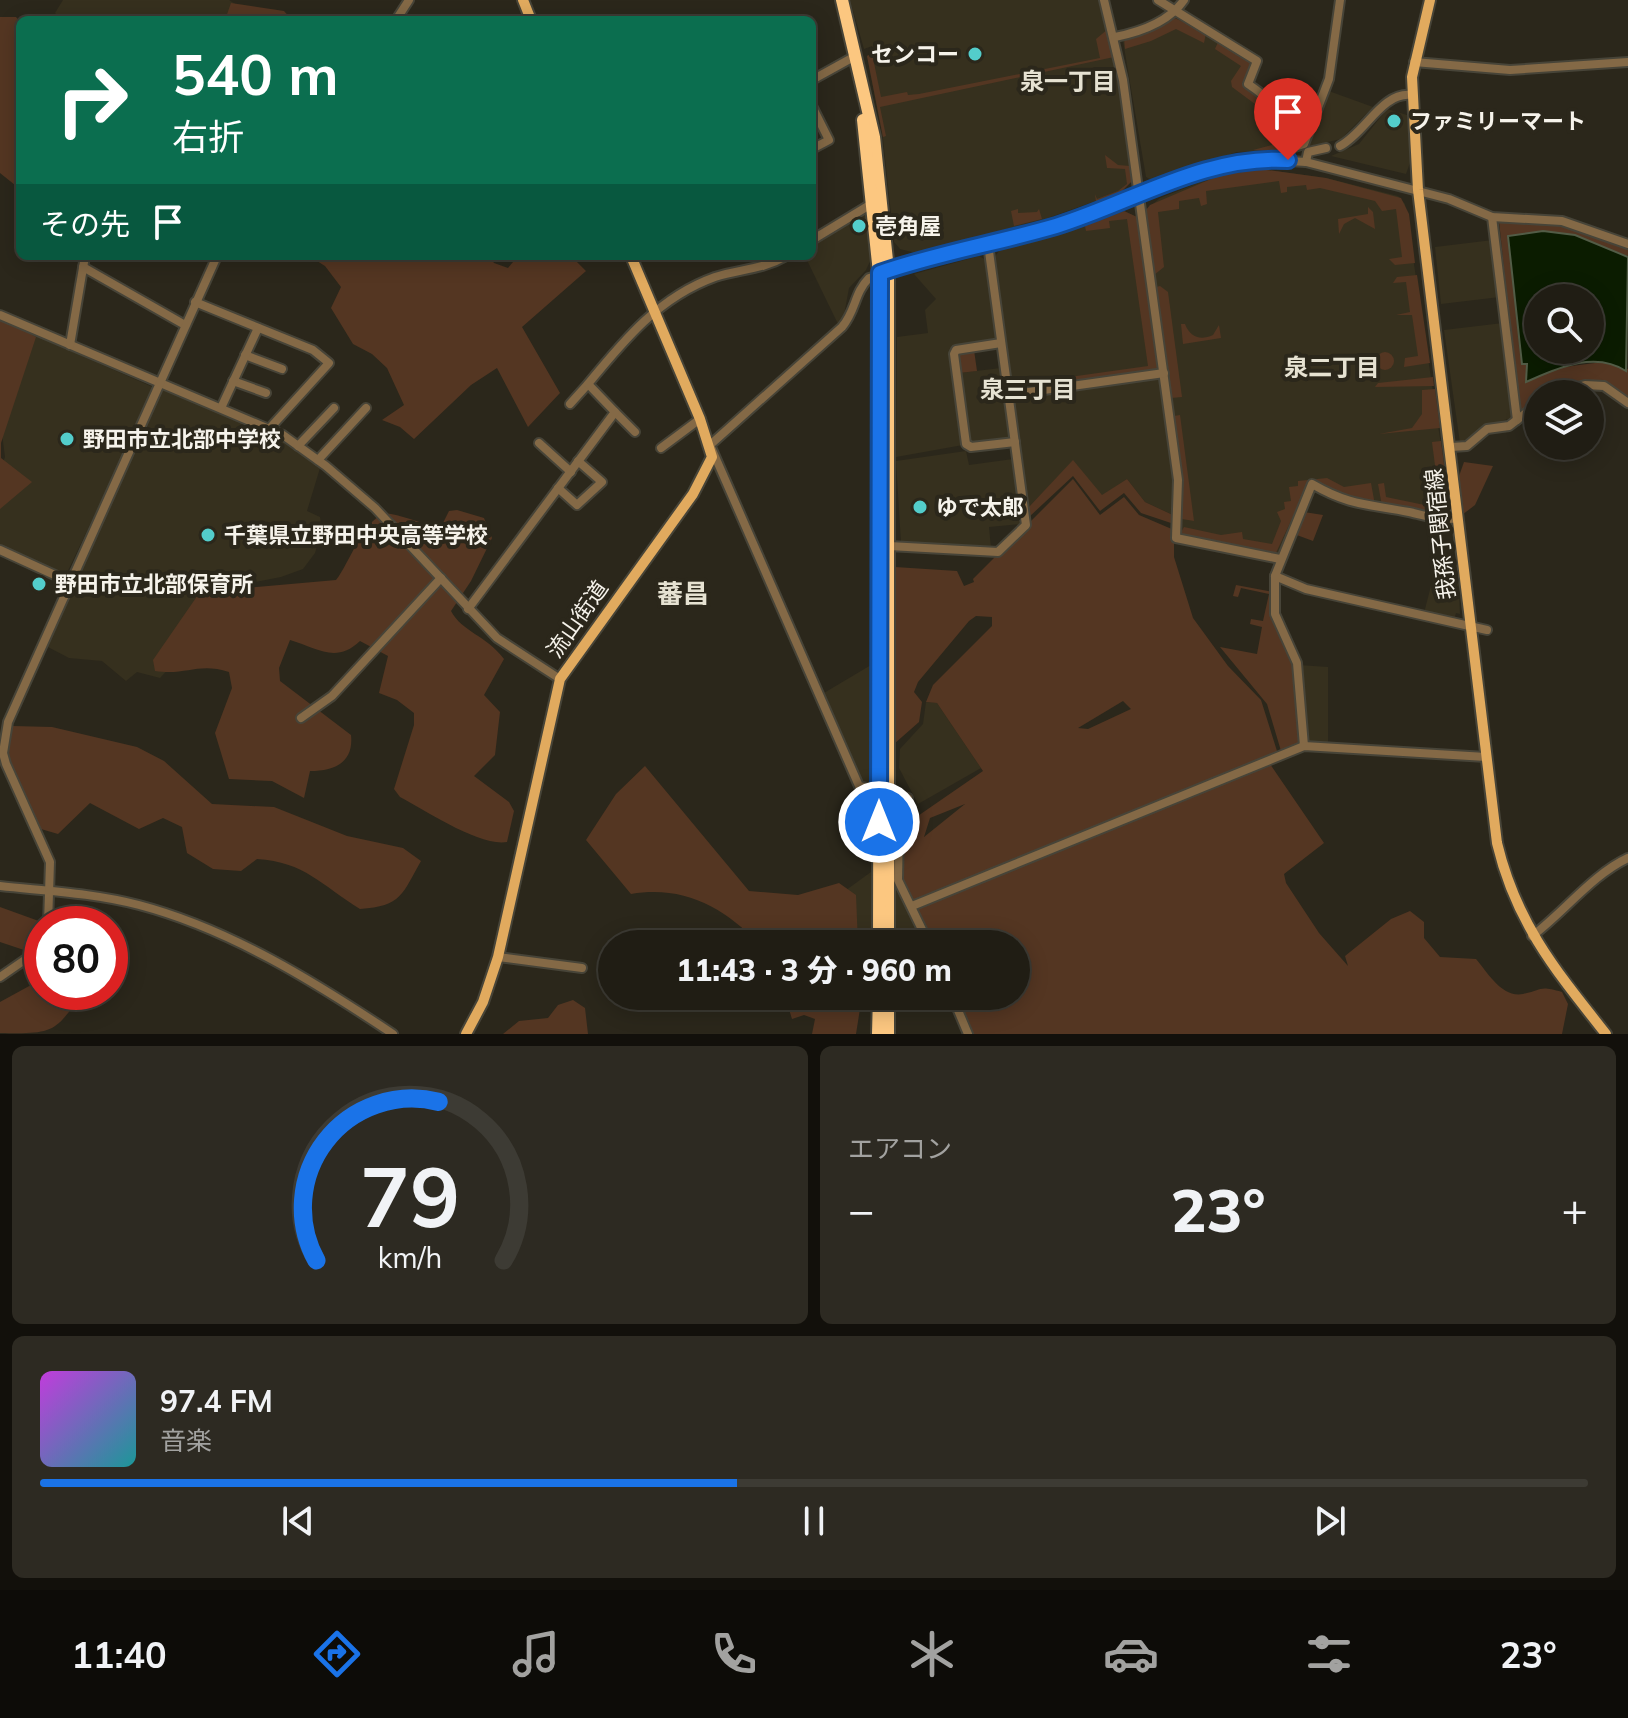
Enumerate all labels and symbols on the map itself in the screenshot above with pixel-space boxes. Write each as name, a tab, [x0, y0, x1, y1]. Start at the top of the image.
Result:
place label: センコー	[871, 40, 959, 68]
marker: センコー	[966, 45, 984, 63]
district label: 泉一丁目	[1020, 66, 1116, 96]
pin	[1254, 78, 1322, 160]
place label: ファミリーマート	[1410, 107, 1586, 135]
marker: ファミリーマート	[1385, 112, 1403, 130]
place label: 壱角屋	[875, 212, 941, 240]
marker: 壱角屋	[850, 217, 868, 235]
district label: 泉二丁目	[1284, 352, 1380, 382]
district label: 泉三丁目	[980, 374, 1076, 404]
place label: 野田市立北部中学校	[83, 425, 281, 453]
marker: 野田市立北部中学校	[58, 430, 76, 448]
street label: 我孫子関宿線	[1419, 467, 1461, 601]
place label: ゆで太郎	[936, 493, 1024, 521]
marker: ゆで太郎	[911, 498, 929, 516]
place label: 千葉県立野田中央高等学校	[224, 521, 488, 549]
marker: 千葉県立野田中央高等学校	[199, 526, 217, 544]
place label: 野田市立北部保育所	[55, 570, 253, 598]
marker: 野田市立北部保育所	[30, 575, 48, 593]
street label: 流山街道	[540, 575, 614, 663]
district label: 蕃昌	[657, 577, 709, 610]
position arrow	[837, 780, 921, 864]
speed limit sign: 80	[24, 906, 128, 1010]

